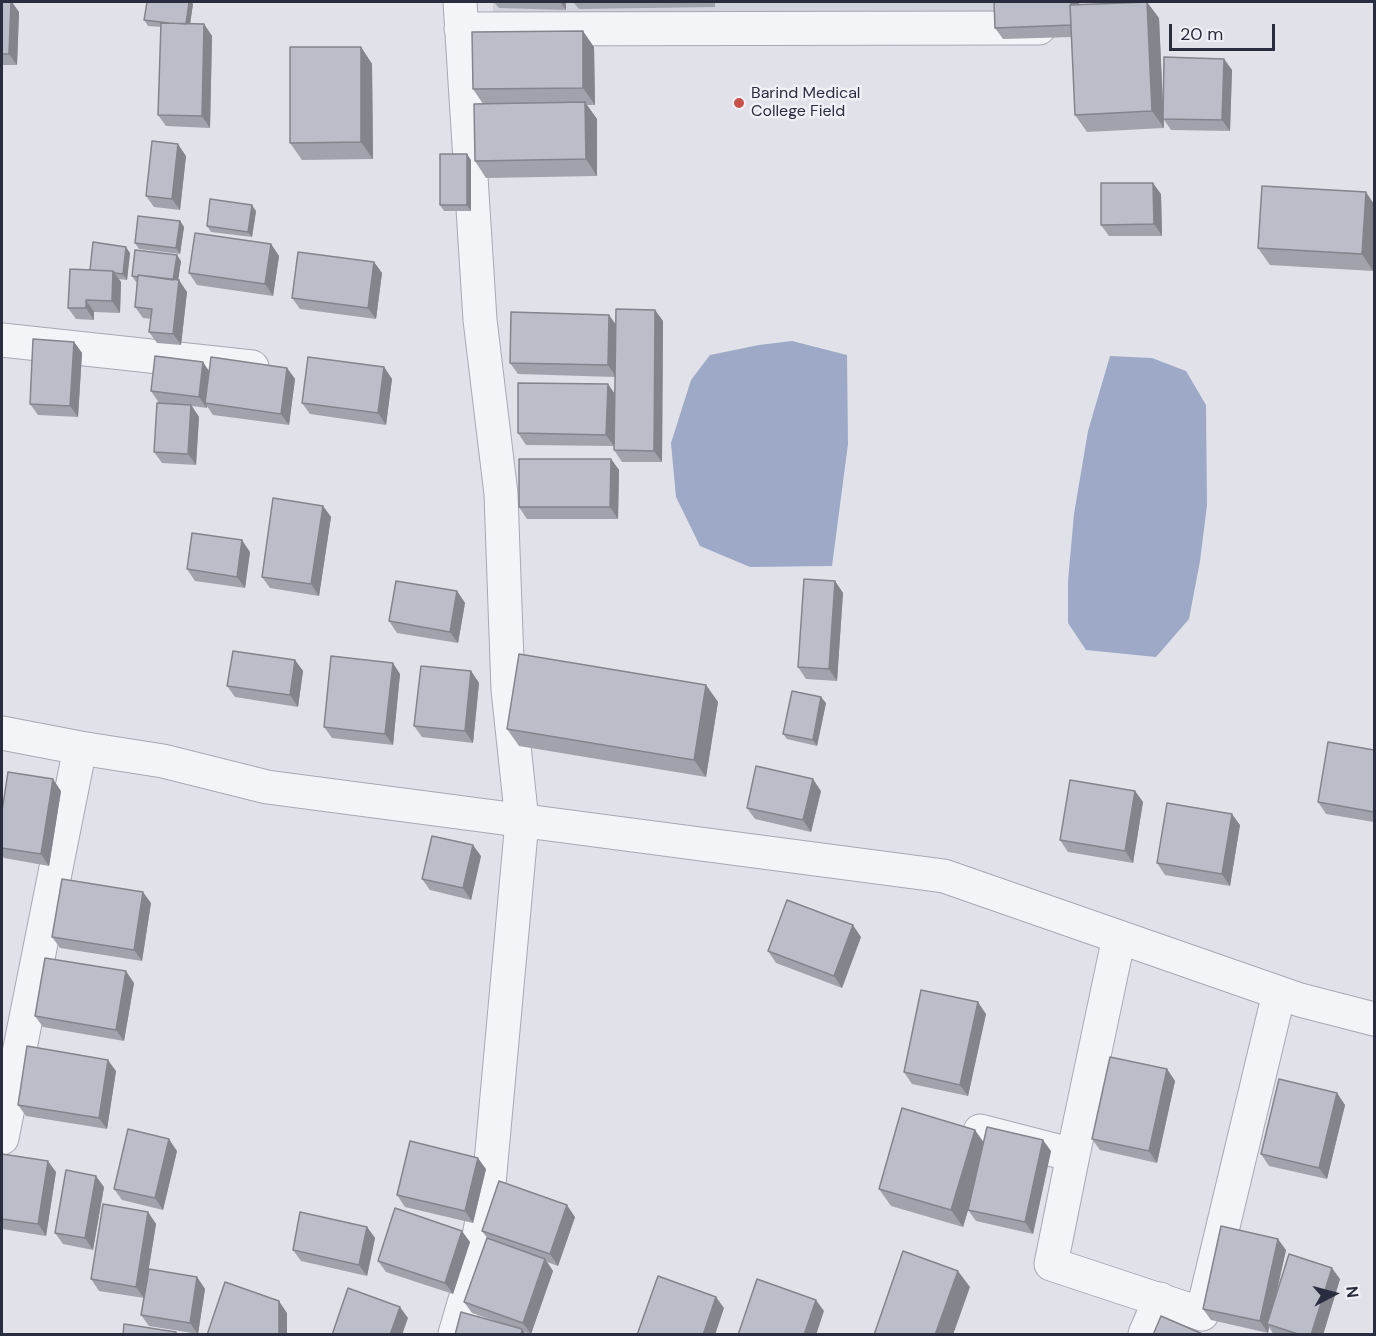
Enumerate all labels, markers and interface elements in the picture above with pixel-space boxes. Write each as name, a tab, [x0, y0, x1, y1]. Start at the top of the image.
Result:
scale bar	[1172, 12, 1278, 50]
text: 20 m	[1180, 22, 1223, 46]
place label: Barind Medical College Field	[751, 84, 860, 122]
marker: Barind Medical College Field	[732, 96, 746, 110]
north arrow	[1304, 1264, 1364, 1324]
text: N	[1341, 1285, 1363, 1299]

